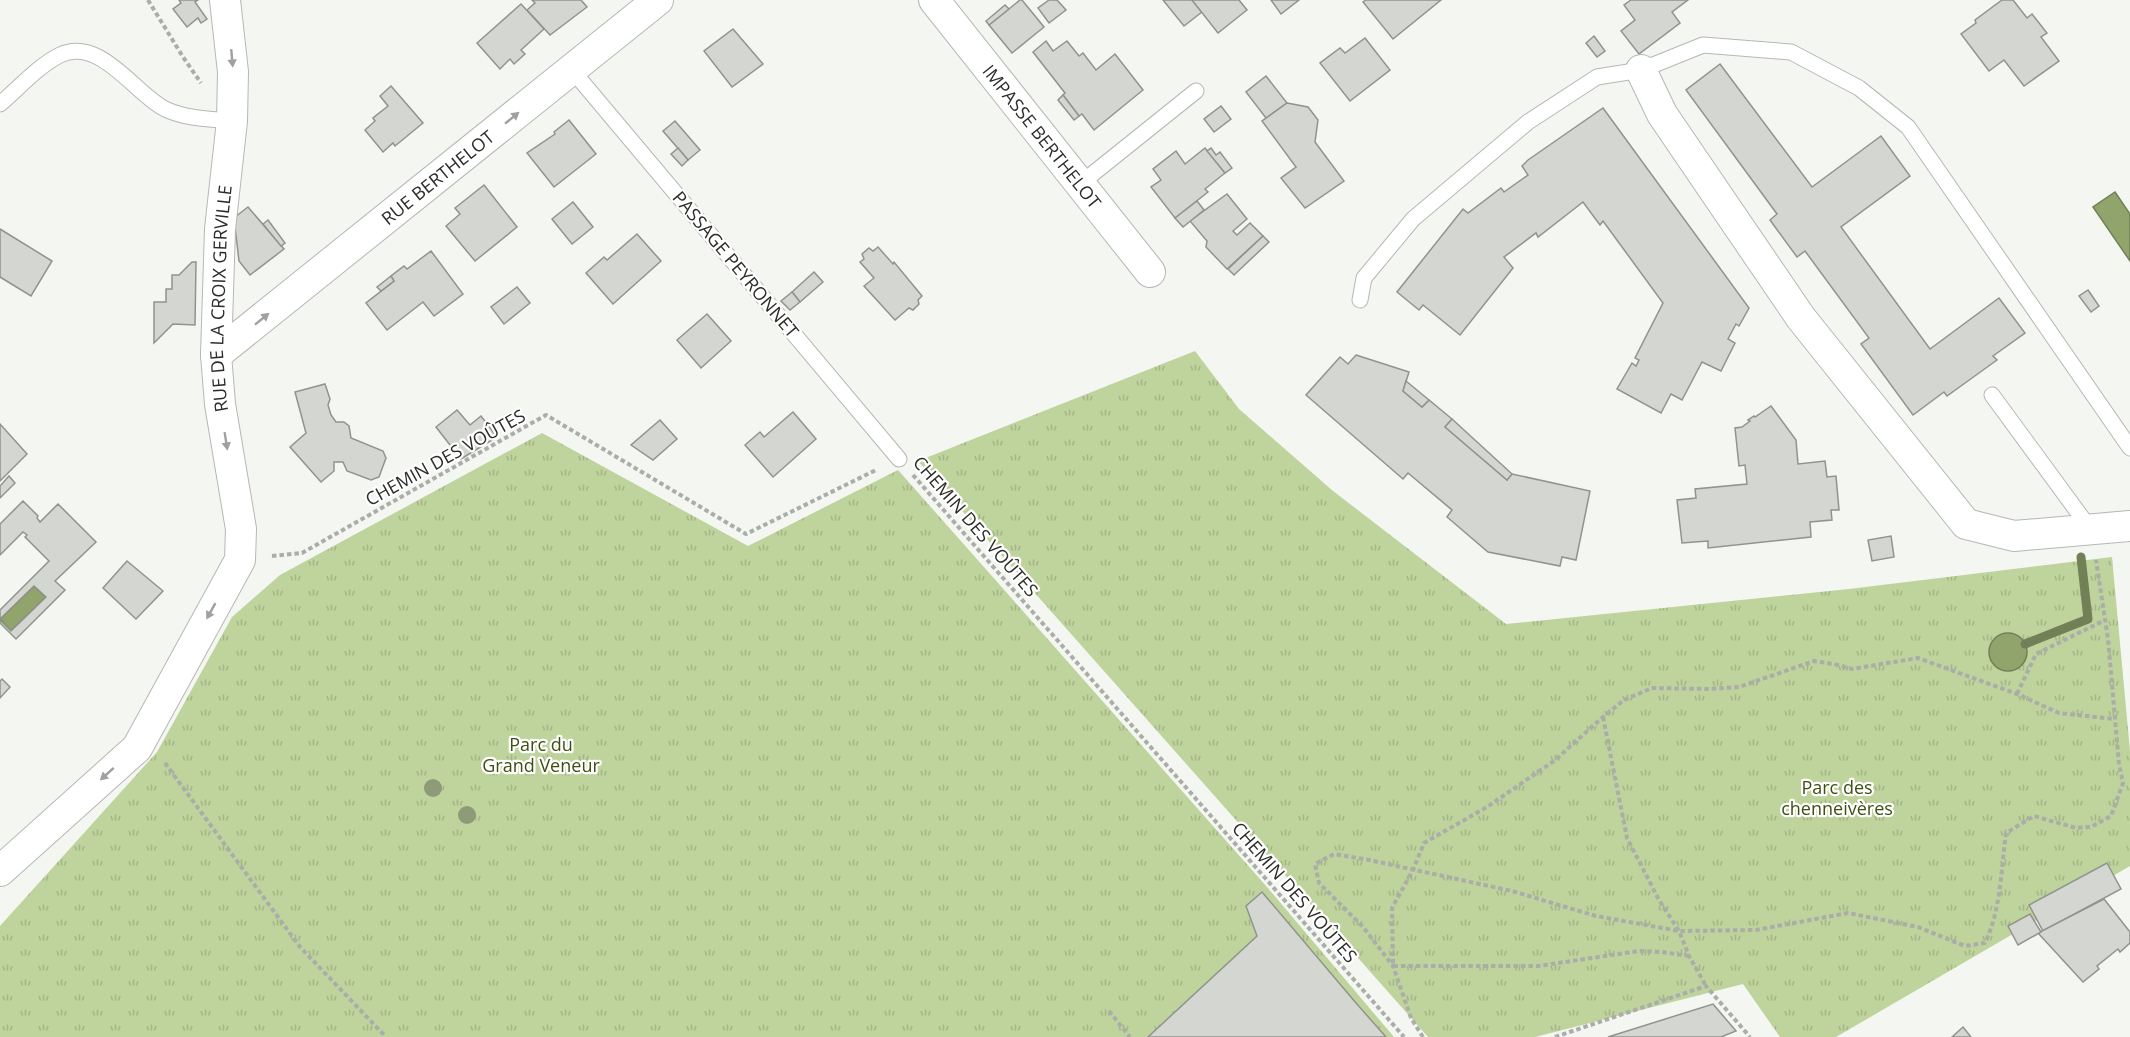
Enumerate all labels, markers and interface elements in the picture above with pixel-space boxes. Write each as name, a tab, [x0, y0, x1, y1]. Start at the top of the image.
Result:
one-way arrow	[227, 49, 237, 68]
street label: IMPASSE BERTHELOT	[978, 59, 1107, 213]
one-way arrow	[504, 112, 519, 125]
street label: RUE BERTHELOT	[376, 124, 499, 230]
street label: RUE DE LA CROIX GERVILLE	[204, 184, 237, 414]
street label: PASSAGE PEYRONNET	[668, 186, 804, 342]
one-way arrow	[254, 313, 269, 326]
street label: CHEMIN DES VOÛTES	[361, 403, 529, 511]
one-way arrow	[222, 431, 231, 450]
street label: CHEMIN DES VOÛTES	[908, 450, 1044, 602]
one-way arrow	[206, 603, 216, 620]
park label: Parc du Grand Veneur	[482, 732, 600, 777]
one-way arrow	[100, 767, 115, 781]
park label: Parc des chenneivères	[1781, 775, 1893, 820]
street label: CHEMIN DES VOÛTES	[1227, 816, 1363, 968]

